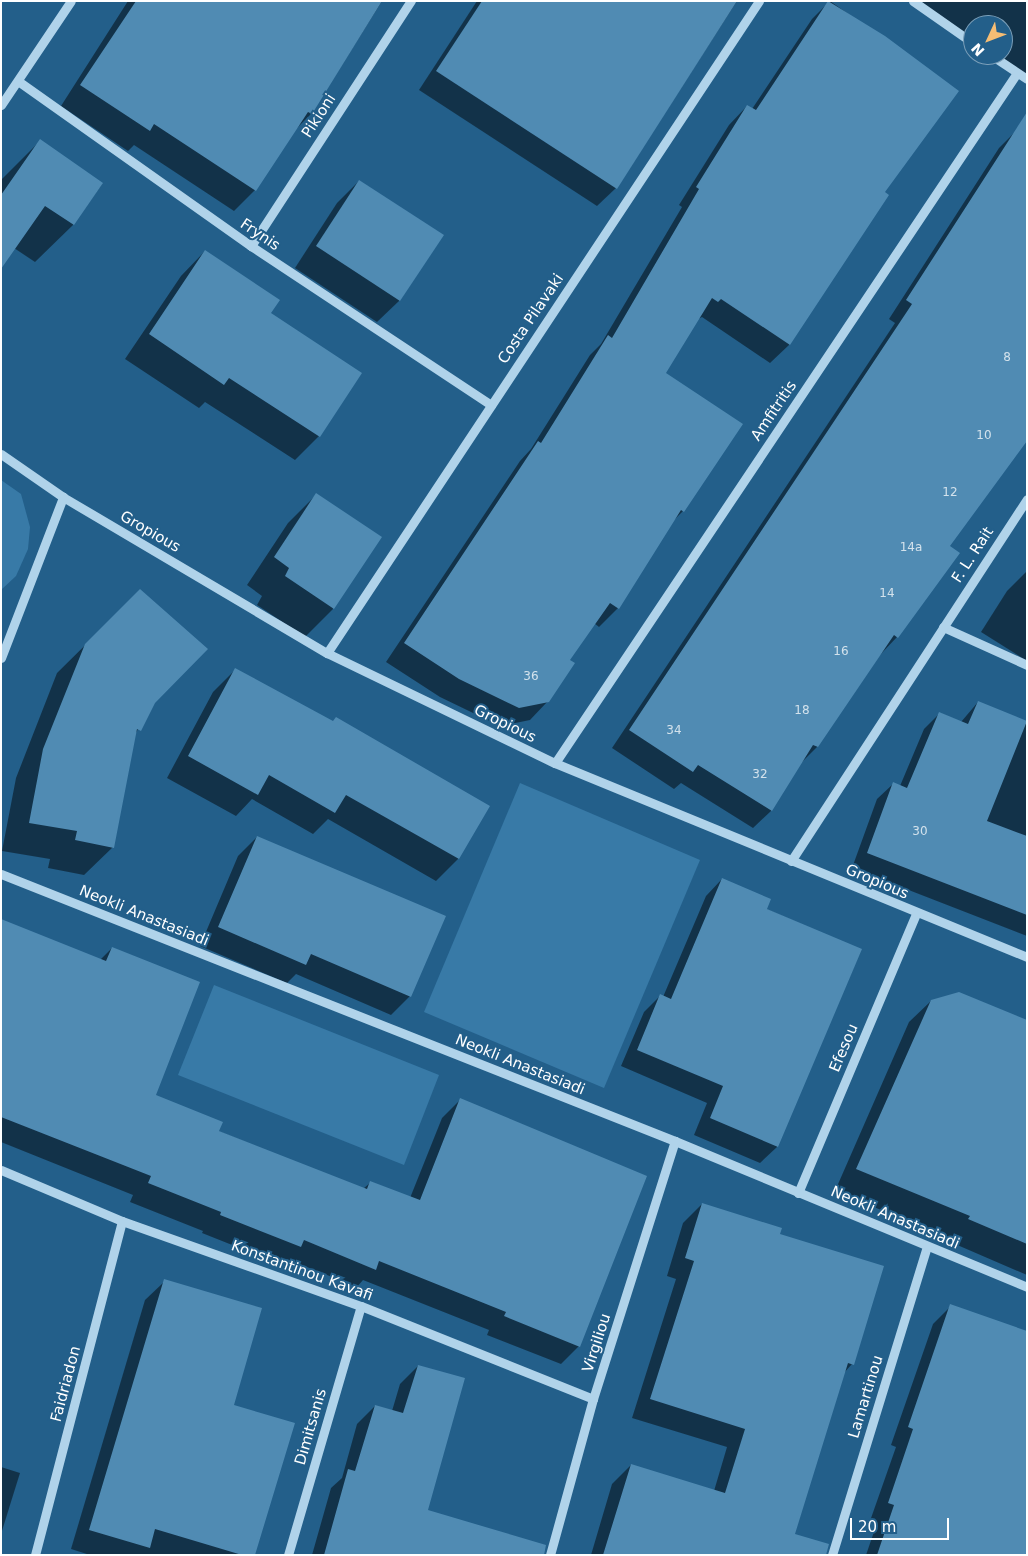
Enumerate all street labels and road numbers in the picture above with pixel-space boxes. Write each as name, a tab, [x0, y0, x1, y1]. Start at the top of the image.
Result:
street label: Pikioni	[298, 91, 340, 141]
street label: Frynis	[237, 215, 283, 255]
street label: Costa Pilavaki	[494, 271, 568, 367]
street label: Amfitritis	[747, 378, 801, 444]
street label: Gropious	[117, 507, 183, 557]
street label: F. L. Rait	[948, 524, 998, 586]
street label: Gropious	[471, 701, 539, 747]
street label: Gropious	[843, 861, 911, 903]
street label: Neokli Anastasiadi	[77, 882, 211, 950]
street label: Efesou	[826, 1021, 862, 1075]
street label: Neokli Anastasiadi	[453, 1031, 587, 1099]
street label: Neokli Anastasiadi	[828, 1183, 962, 1253]
street label: Konstantinou Kavafi	[229, 1237, 375, 1305]
street label: Virgiliou	[579, 1311, 615, 1375]
street label: Faidriadon	[47, 1344, 85, 1424]
street label: Lamartinou	[845, 1353, 887, 1441]
street label: Dimitsanis	[291, 1387, 331, 1467]

